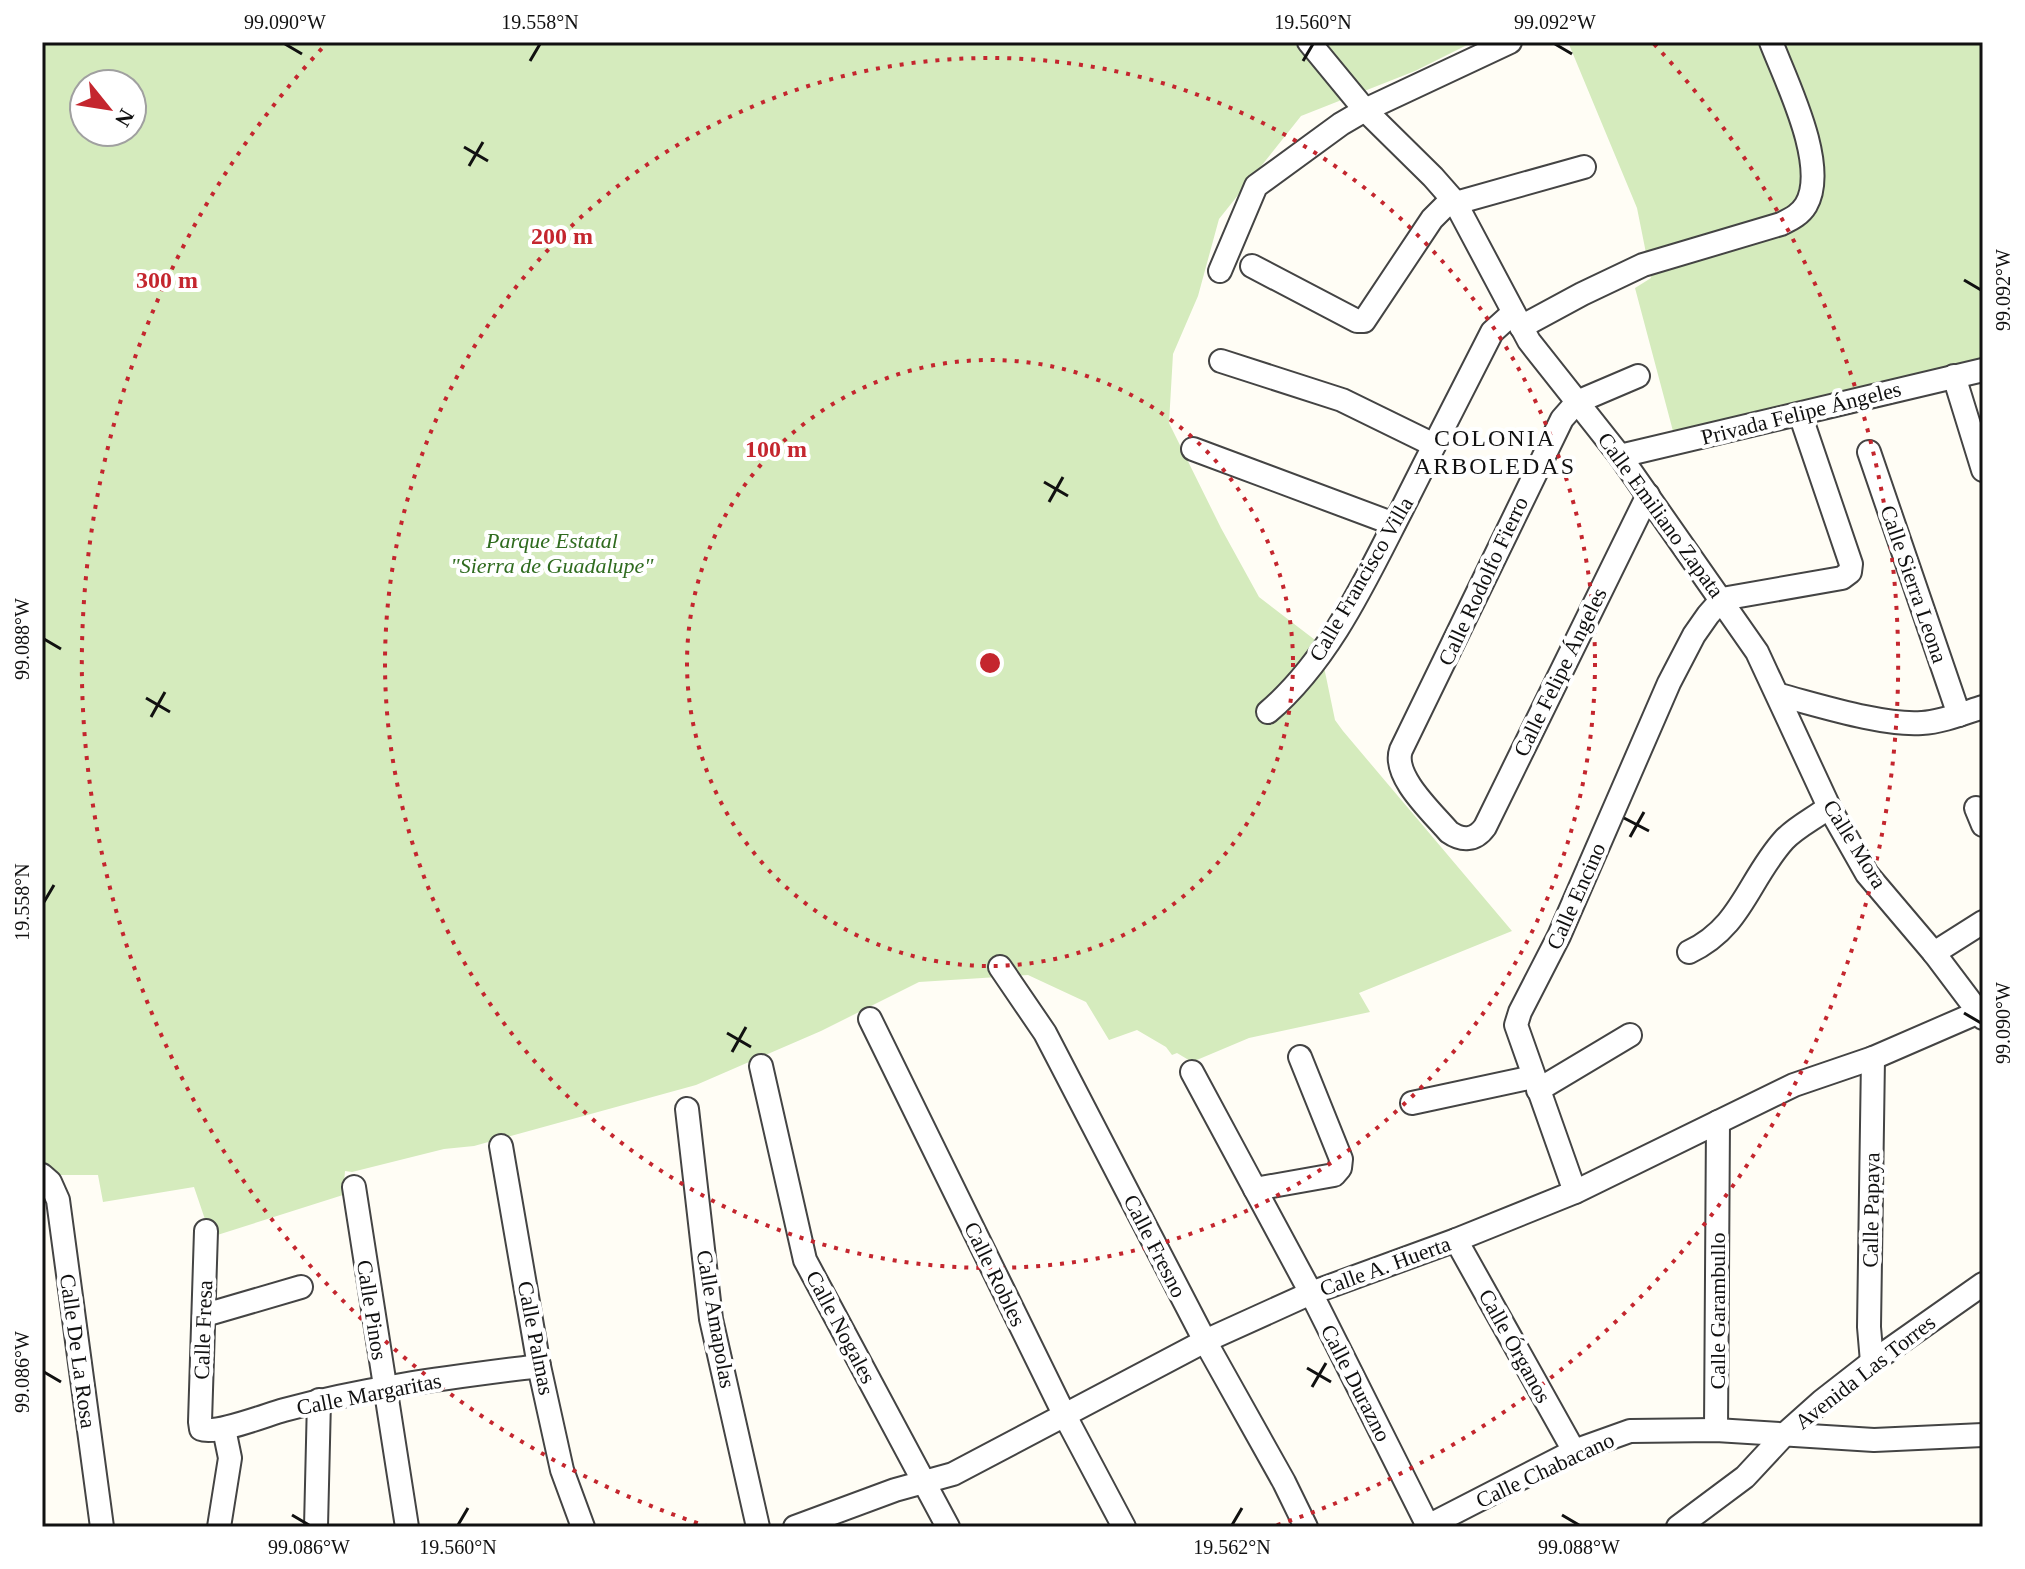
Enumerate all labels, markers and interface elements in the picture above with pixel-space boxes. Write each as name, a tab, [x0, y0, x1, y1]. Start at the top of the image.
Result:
text: 99.090°W	[244, 11, 326, 33]
text: 19.558°N	[501, 11, 579, 33]
text: 19.560°N	[1274, 11, 1352, 33]
text: 99.092°W	[1514, 11, 1596, 33]
north arrow	[68, 68, 148, 148]
text: N	[110, 105, 140, 131]
text: 200 m	[531, 223, 593, 249]
text: 99.092°W	[1992, 249, 2014, 331]
text: 300 m	[136, 267, 198, 293]
street label: Privada Felipe Ángeles	[1698, 376, 1904, 450]
district label: COLONIA ARBOLEDAS	[1414, 425, 1576, 479]
street label: Calle Emiliano Zapata	[1593, 428, 1729, 603]
text: 100 m	[745, 436, 807, 462]
street label: Calle Francisco Villa	[1304, 492, 1418, 665]
street label: Calle Rodolfo Fierro	[1433, 493, 1533, 669]
street label: Calle Sierra Leona	[1875, 502, 1953, 666]
park label: Parque Estatal "Sierra de Guadalupe"	[450, 528, 654, 578]
street label: Calle Felipe Ángeles	[1508, 584, 1612, 760]
text: 99.088°W	[11, 598, 33, 680]
centre of rings	[976, 649, 1004, 677]
street label: Calle Mora	[1818, 795, 1892, 893]
street label: Calle Encino	[1541, 839, 1611, 953]
text: 19.558°N	[11, 863, 33, 941]
text: 99.090°W	[1992, 982, 2014, 1064]
street label: Calle Papaya	[1857, 1152, 1885, 1268]
street label: Calle Fresno	[1118, 1191, 1192, 1301]
street label: Calle Robles	[959, 1218, 1031, 1330]
street label: Calle A. Huerta	[1316, 1231, 1454, 1301]
street label: Calle Garambullo	[1705, 1232, 1730, 1390]
street label: Calle Amapolas	[692, 1248, 740, 1390]
street label: Calle Pinos	[352, 1258, 392, 1362]
street label: Calle Nogales	[801, 1266, 881, 1388]
street label: Calle De La Rosa	[55, 1272, 101, 1430]
street label: Calle Palmas	[513, 1279, 559, 1397]
street label: Calle Fresa	[189, 1280, 217, 1380]
street label: Calle Órganos	[1474, 1285, 1556, 1407]
street label: Avenida Las Torres	[1790, 1309, 1940, 1435]
street label: Calle Durazno	[1316, 1320, 1396, 1446]
text: 99.086°W	[11, 1331, 33, 1413]
street label: Calle Margaritas	[295, 1368, 443, 1420]
street label: Calle Chabacano	[1472, 1427, 1618, 1513]
text: 99.086°W	[268, 1536, 350, 1558]
text: 19.560°N	[419, 1536, 497, 1558]
text: 19.562°N	[1193, 1536, 1271, 1558]
text: 99.088°W	[1538, 1536, 1620, 1558]

